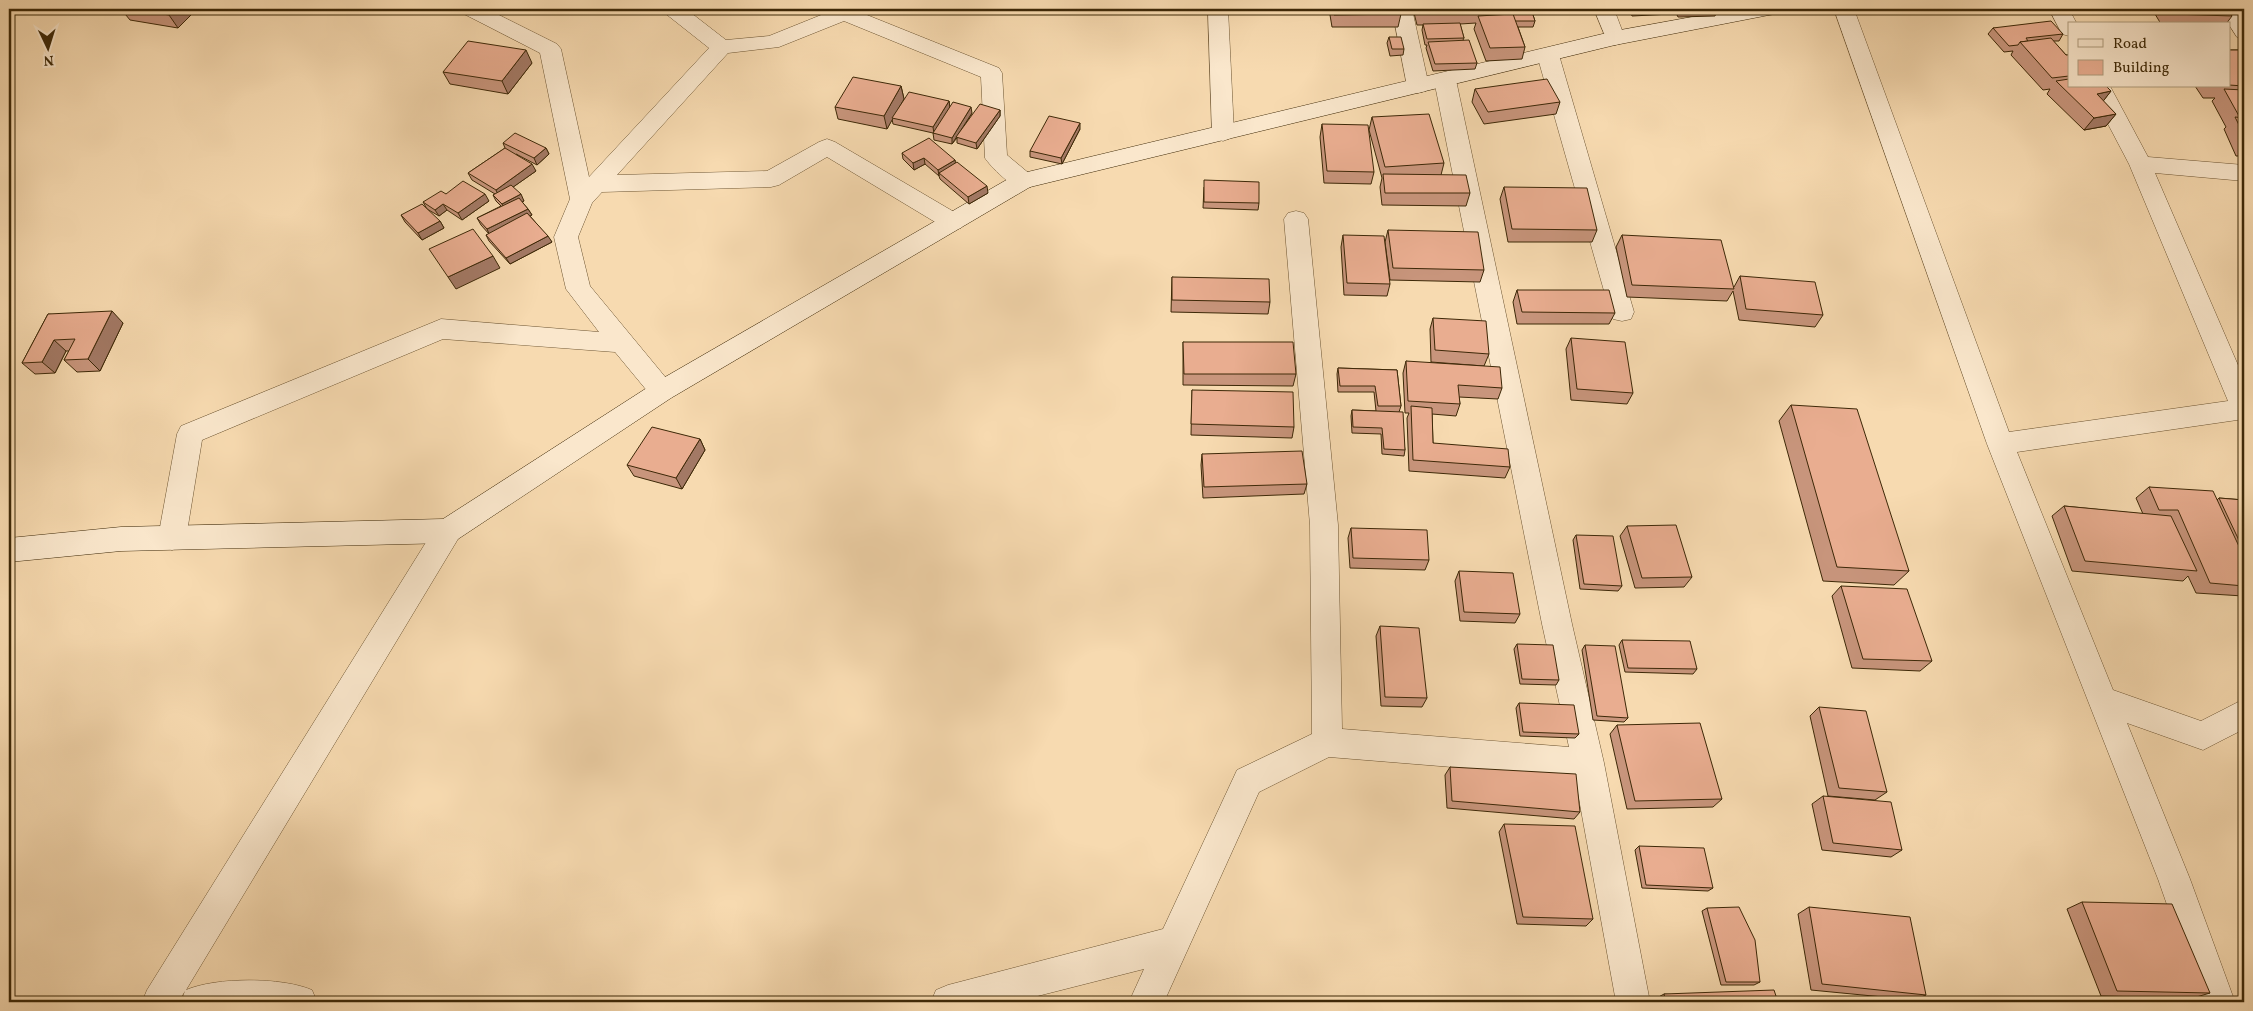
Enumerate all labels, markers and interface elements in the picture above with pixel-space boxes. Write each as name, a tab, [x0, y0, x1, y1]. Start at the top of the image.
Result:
north arrow	[22, 22, 72, 72]
legend	[2068, 22, 2230, 88]
text: Road	[2113, 34, 2147, 55]
text: N	[43, 50, 55, 69]
text: Building	[2113, 58, 2170, 79]

